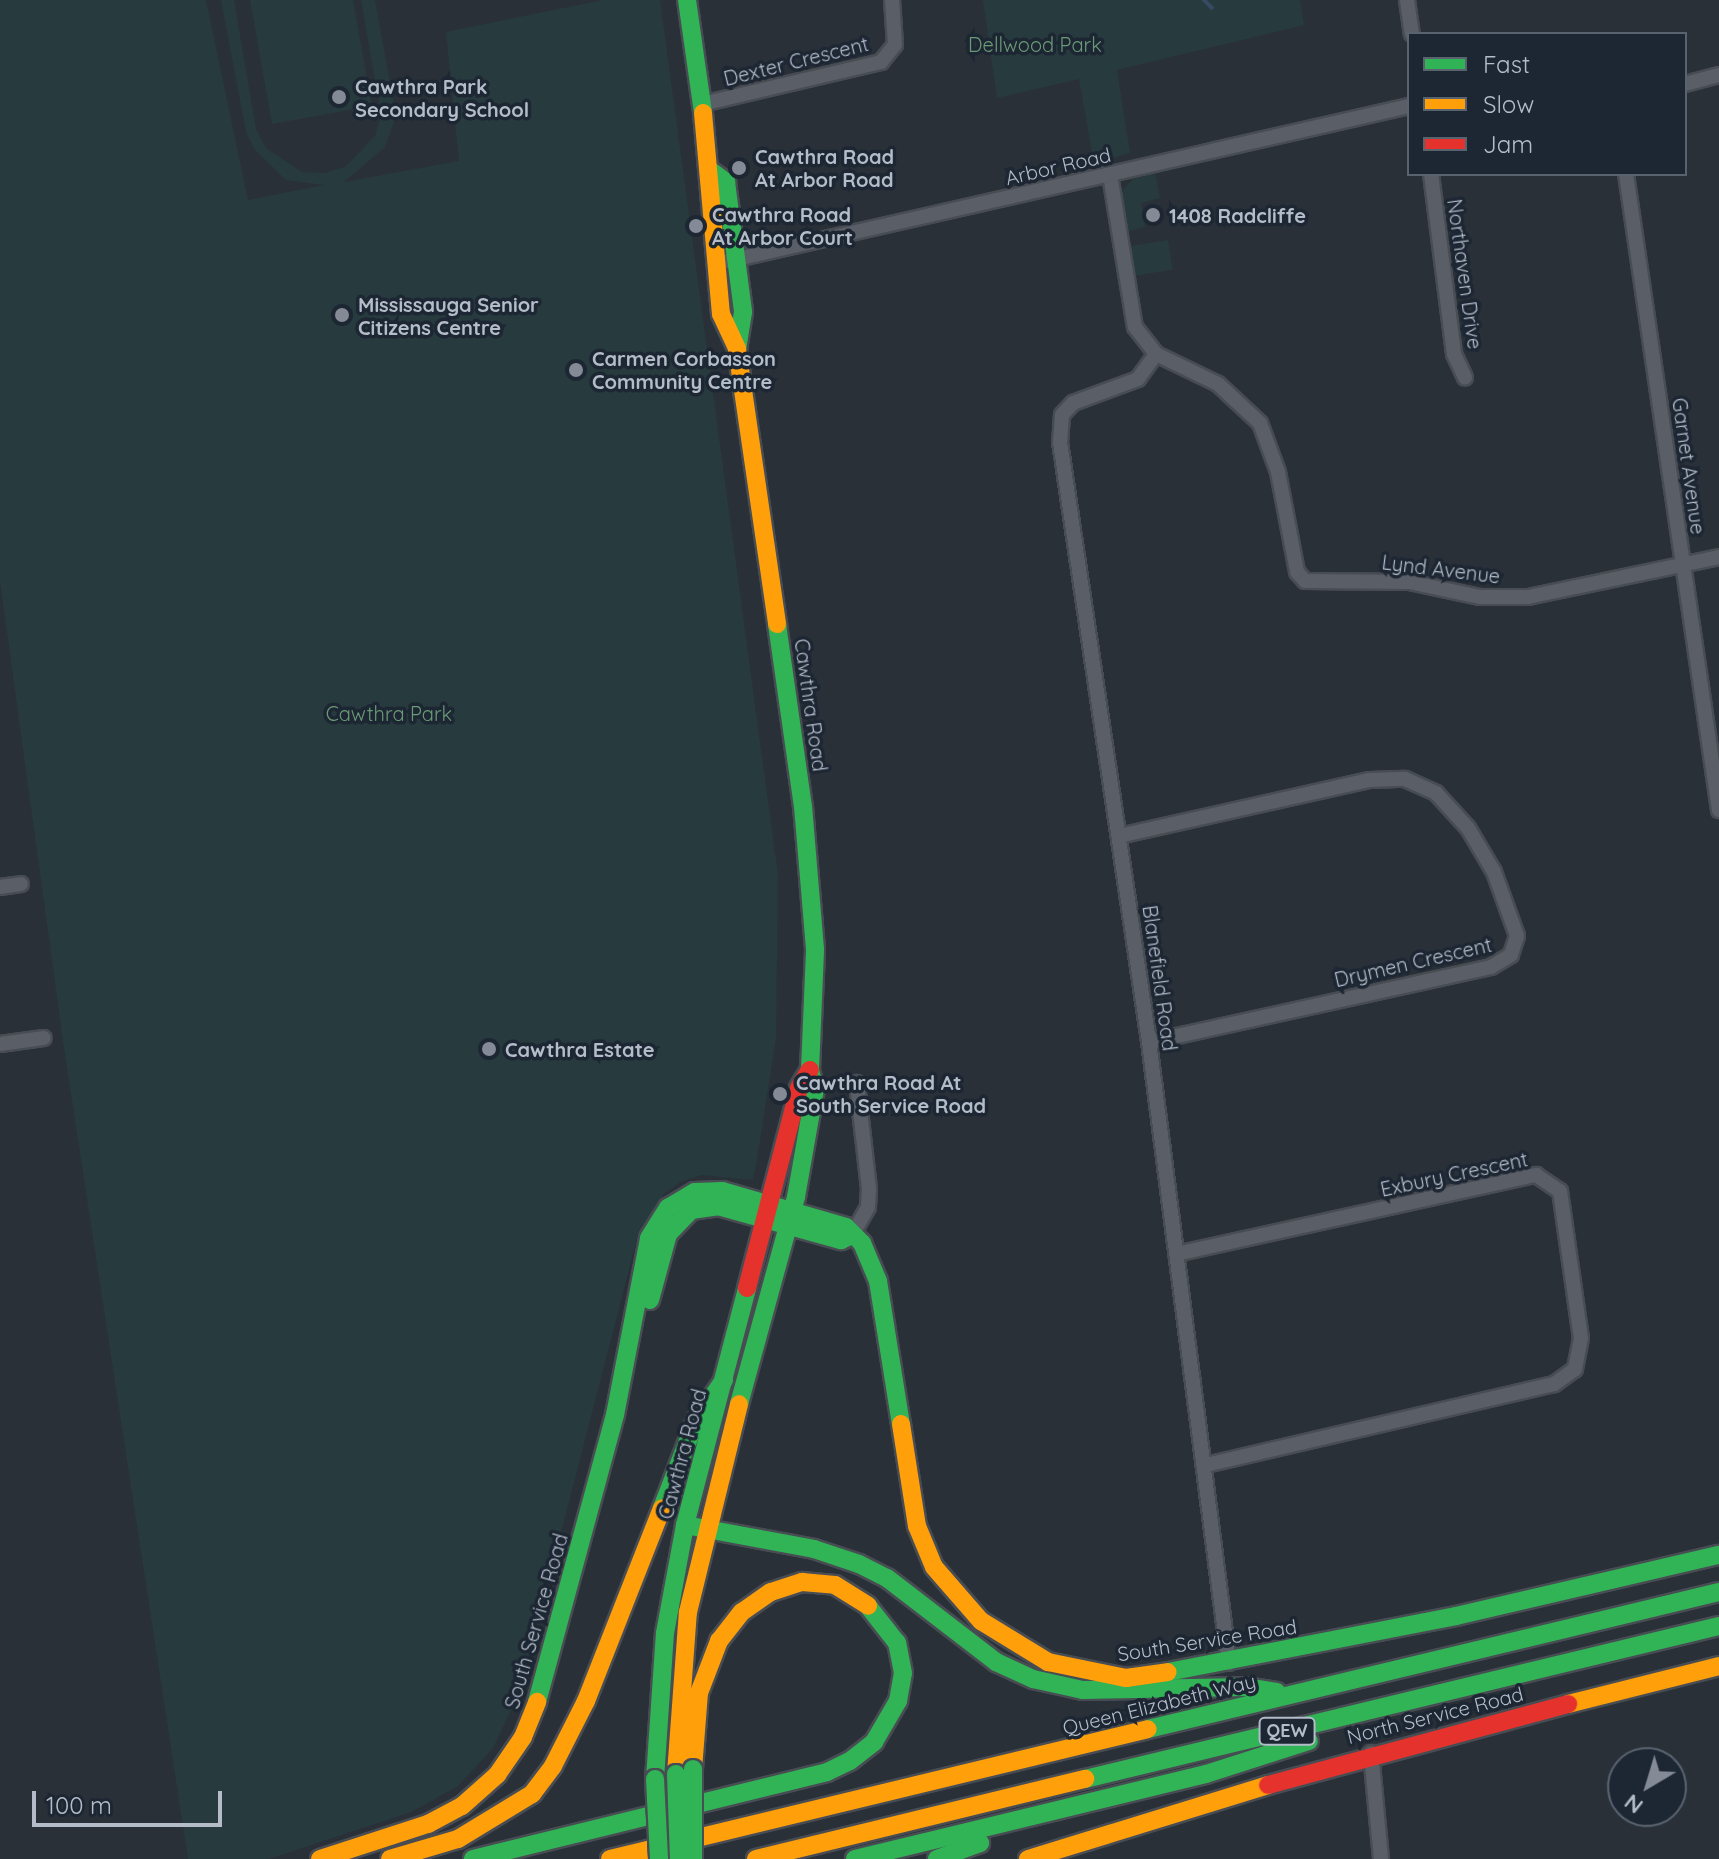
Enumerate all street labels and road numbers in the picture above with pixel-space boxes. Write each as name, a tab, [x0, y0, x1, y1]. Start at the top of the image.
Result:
street label: Dexter Crescent	[721, 31, 871, 91]
street label: Arbor Road	[1003, 142, 1113, 190]
street label: Northaven Drive	[1443, 197, 1487, 351]
street label: Garnet Avenue	[1668, 396, 1710, 536]
street label: Lynd Avenue	[1380, 550, 1502, 588]
street label: Cawthra Road	[790, 637, 832, 773]
street label: Blanefield Road	[1138, 904, 1182, 1052]
street label: Drymen Crescent	[1332, 932, 1494, 992]
street label: Exbury Crescent	[1378, 1147, 1530, 1201]
street label: Cawthra Road	[653, 1386, 711, 1522]
street label: South Service Road	[500, 1531, 572, 1711]
street label: South Service Road	[1116, 1614, 1298, 1666]
street label: Queen Elizabeth Way	[1060, 1668, 1258, 1740]
street label: North Service Road	[1344, 1681, 1526, 1749]
road number: QEW	[1257, 1717, 1317, 1745]

